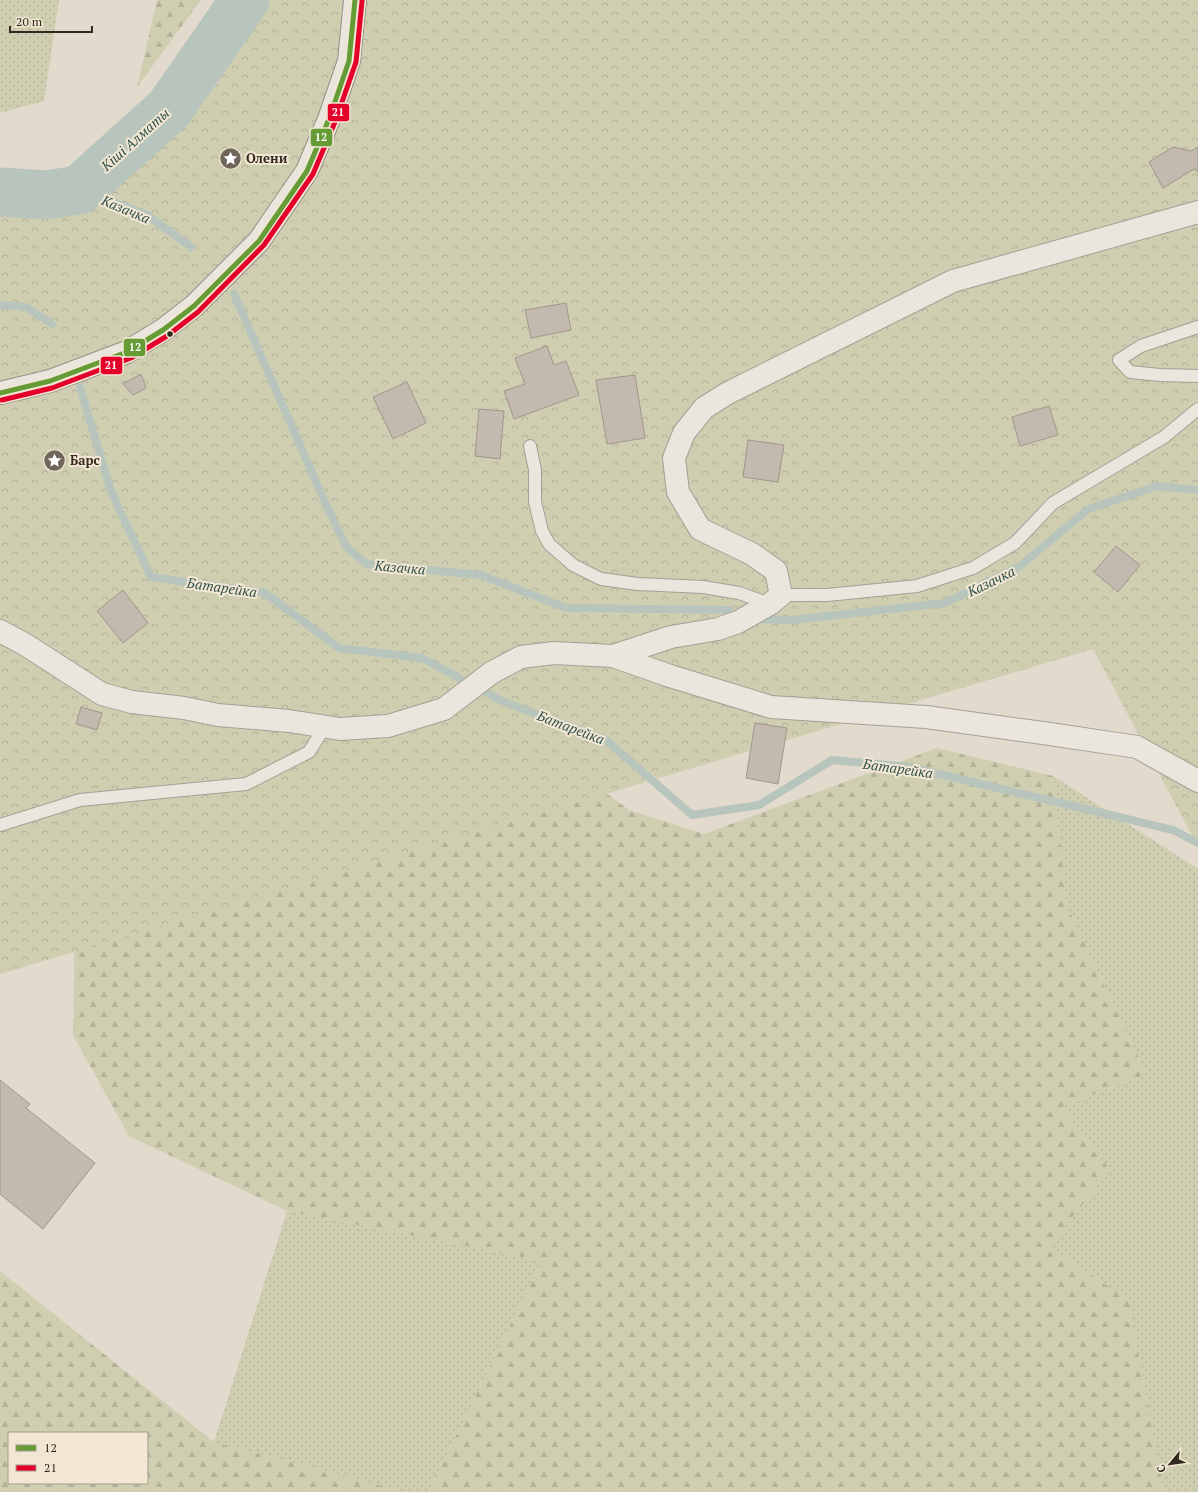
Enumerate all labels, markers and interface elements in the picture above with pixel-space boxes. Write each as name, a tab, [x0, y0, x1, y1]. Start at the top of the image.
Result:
scale bar	[10, 8, 92, 34]
text: 20 m	[16, 14, 43, 29]
water label: Кіші Алматы	[96, 103, 173, 175]
line badge: 21	[327, 103, 350, 122]
text: 21	[332, 105, 344, 119]
line badge: 12	[310, 128, 333, 147]
text: 12	[315, 130, 327, 144]
place icon: Олени	[217, 145, 243, 171]
place label: Олени	[246, 149, 288, 167]
water label: Казачка	[98, 190, 153, 228]
unlabelled marker	[165, 329, 175, 339]
line badge: 12	[123, 338, 146, 357]
text: 12	[129, 340, 141, 354]
line badge: 21	[100, 356, 123, 375]
text: 21	[105, 358, 117, 372]
place icon: Барс	[42, 447, 68, 473]
place label: Барс	[70, 451, 100, 469]
water label: Казачка	[373, 555, 426, 579]
water label: Казачка	[963, 561, 1018, 601]
water label: Батарейка	[185, 573, 258, 601]
water label: Батарейка	[534, 705, 607, 748]
water label: Батарейка	[861, 754, 934, 782]
legend	[8, 1432, 148, 1484]
text: 12	[44, 1440, 57, 1455]
north arrow	[1150, 1444, 1190, 1484]
text: 21	[44, 1460, 57, 1475]
text: С	[1153, 1462, 1169, 1475]

